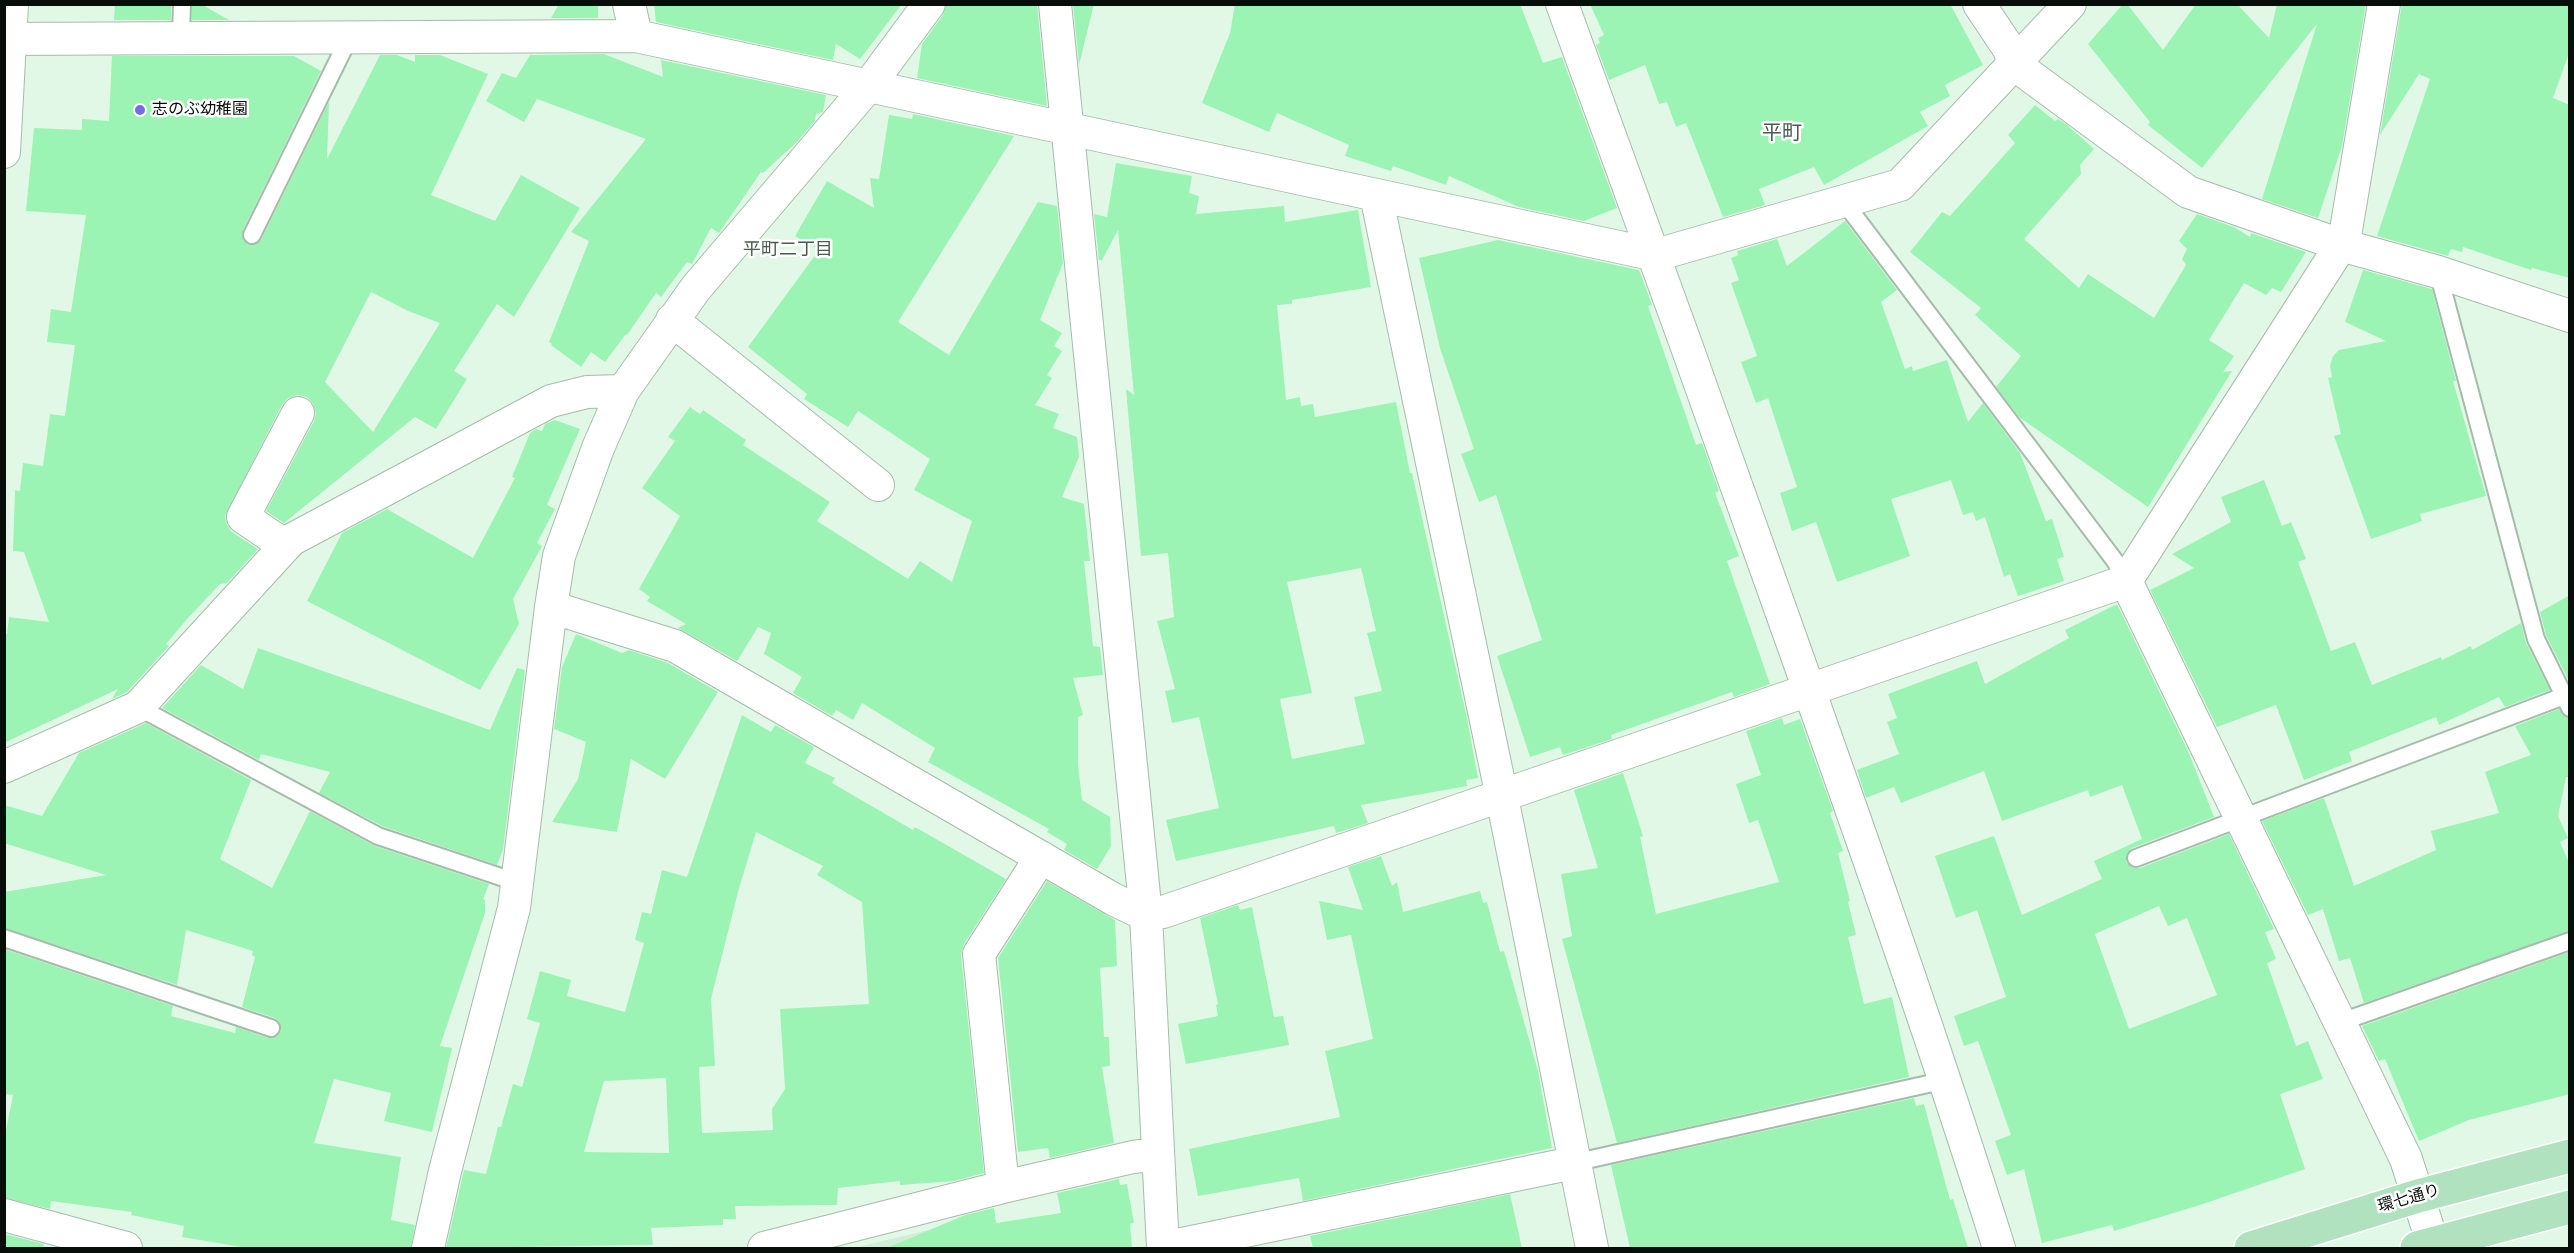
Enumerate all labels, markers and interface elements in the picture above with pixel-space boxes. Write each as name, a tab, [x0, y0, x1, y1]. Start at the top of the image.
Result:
place label: 志のぶ幼稚園	[152, 100, 248, 120]
marker: 志のぶ幼稚園	[133, 103, 147, 117]
district label: 平町	[1762, 122, 1802, 146]
district label: 平町二丁目	[743, 239, 833, 261]
street label: 環七通り	[2376, 1181, 2442, 1217]

